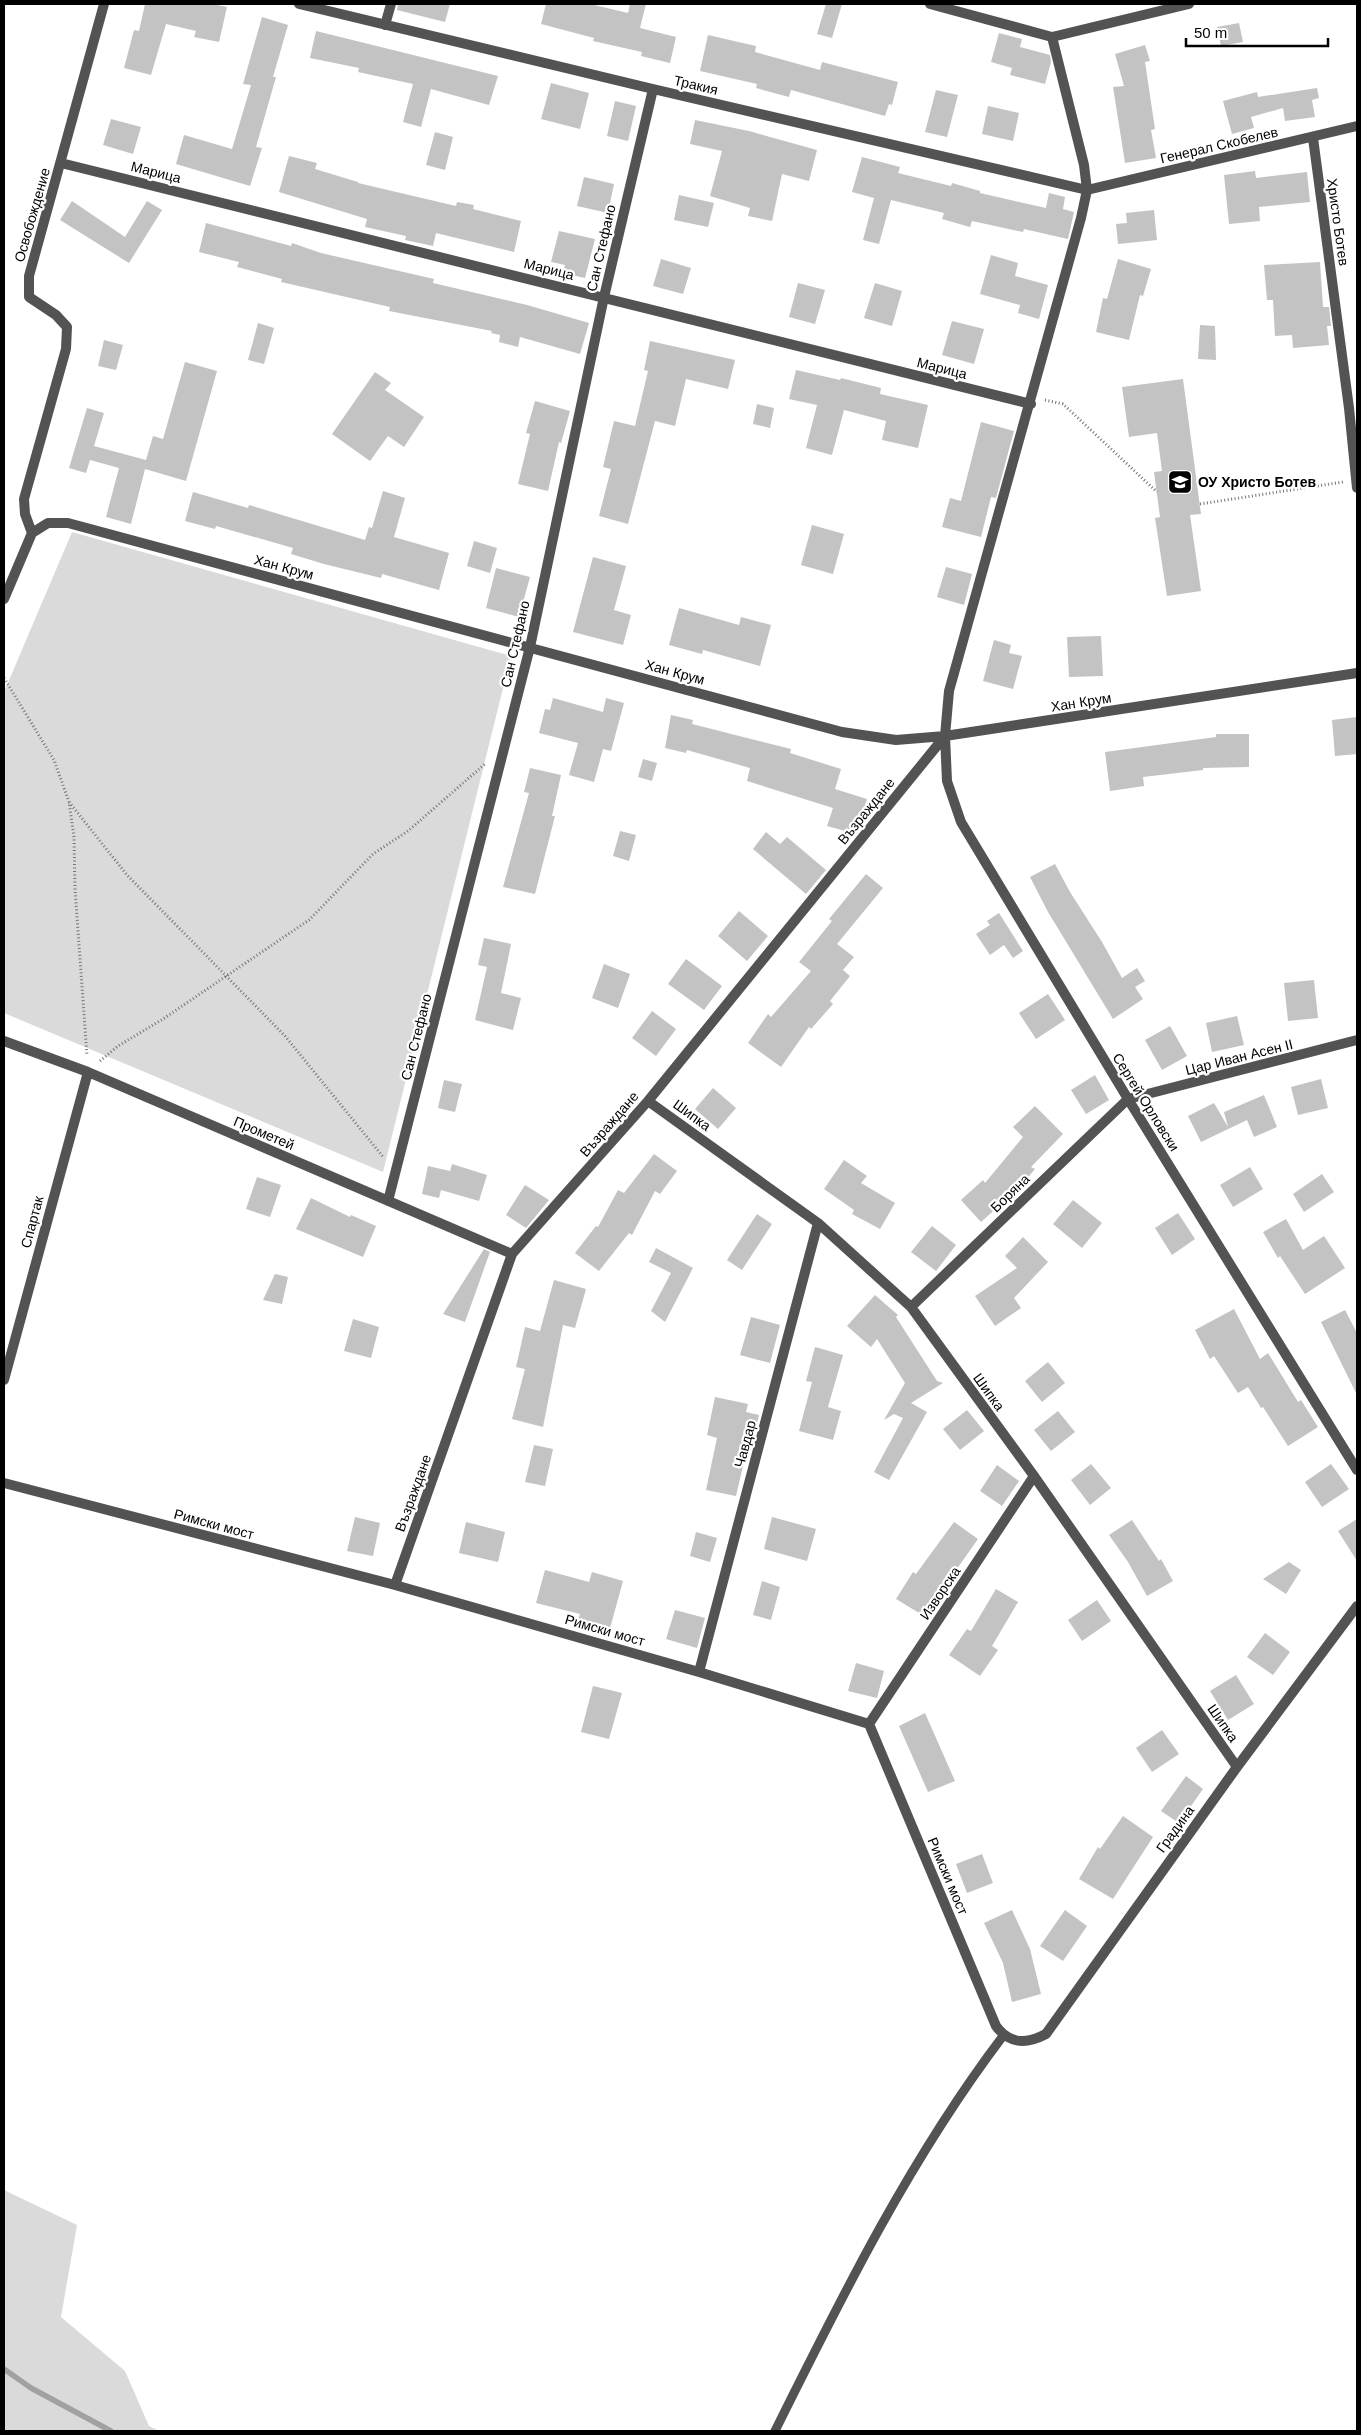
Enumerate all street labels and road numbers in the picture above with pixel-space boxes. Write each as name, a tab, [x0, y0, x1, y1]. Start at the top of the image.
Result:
street label: Тракия	[672, 72, 720, 98]
street label: Генерал Скобелев	[1159, 124, 1279, 166]
street label: Марица	[129, 158, 183, 186]
street label: Освобождение	[11, 166, 53, 264]
street label: Христо Ботев	[1324, 177, 1352, 267]
street label: Сан Стефано	[583, 203, 619, 293]
street label: Марица	[522, 255, 576, 283]
street label: Марица	[915, 354, 969, 382]
street label: Хан Крум	[252, 551, 316, 583]
street label: Сан Стефано	[497, 599, 533, 689]
street label: Хан Крум	[643, 656, 707, 688]
street label: Хан Крум	[1050, 689, 1112, 715]
street label: Възраждане	[834, 774, 898, 847]
street label: Сан Стефано	[398, 992, 435, 1082]
street label: Цар Иван Асен II	[1184, 1036, 1294, 1078]
street label: Сергей Орловски	[1109, 1050, 1183, 1154]
street label: Възраждане	[576, 1088, 642, 1160]
street label: Шипка	[670, 1096, 714, 1134]
street label: Прометей	[231, 1113, 297, 1153]
street label: Боряна	[987, 1171, 1033, 1215]
street label: Спартак	[17, 1193, 47, 1250]
street label: Шипка	[970, 1370, 1008, 1414]
street label: Чавдар	[731, 1418, 759, 1469]
street label: Възраждане	[392, 1452, 434, 1534]
street label: Римски мост	[172, 1506, 256, 1543]
street label: Изворска	[916, 1563, 964, 1623]
street label: Римски мост	[563, 1611, 647, 1649]
street label: Шипка	[1204, 1701, 1242, 1745]
street label: Градина	[1153, 1802, 1197, 1855]
street label: Римски мост	[925, 1835, 972, 1918]

